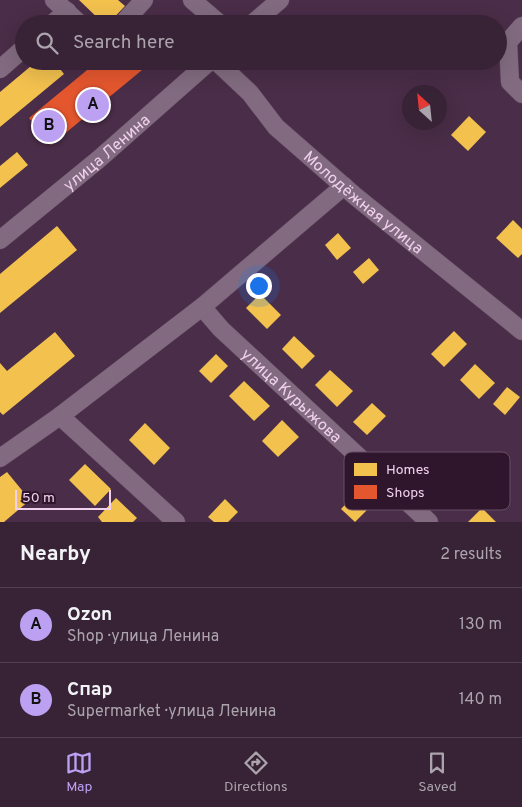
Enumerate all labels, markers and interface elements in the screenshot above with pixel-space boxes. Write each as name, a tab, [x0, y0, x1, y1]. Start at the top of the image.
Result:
search box	[15, 15, 507, 70]
icon: search	[33, 29, 61, 57]
text: Search here	[73, 31, 175, 55]
north arrow	[402, 85, 447, 130]
pin: A	[77, 86, 109, 124]
pin: B	[33, 107, 65, 145]
street label: улица Ленина	[60, 111, 155, 196]
street label: Молодёжная улица	[298, 147, 427, 259]
your location	[246, 273, 272, 299]
street label: улица Курыжова	[236, 345, 345, 448]
legend	[344, 452, 510, 510]
text: Homes	[386, 462, 430, 479]
text: Shops	[386, 485, 425, 502]
scale bar	[15, 487, 111, 510]
text: 50 m	[22, 490, 55, 507]
text: Nearby	[20, 541, 91, 568]
text: 2 results	[440, 545, 502, 565]
text: Ozon	[67, 603, 112, 627]
text: A	[30, 615, 42, 635]
text: 130 m	[459, 615, 502, 635]
text: Shop · улица Ленина	[67, 627, 219, 647]
text: Спар	[67, 678, 112, 702]
text: B	[30, 690, 42, 710]
text: 140 m	[459, 690, 502, 710]
text: Supermarket · улица Ленина	[67, 702, 276, 722]
tab: Map	[65, 749, 93, 796]
tab: Directions	[224, 749, 288, 796]
tab: Saved	[418, 749, 457, 796]

